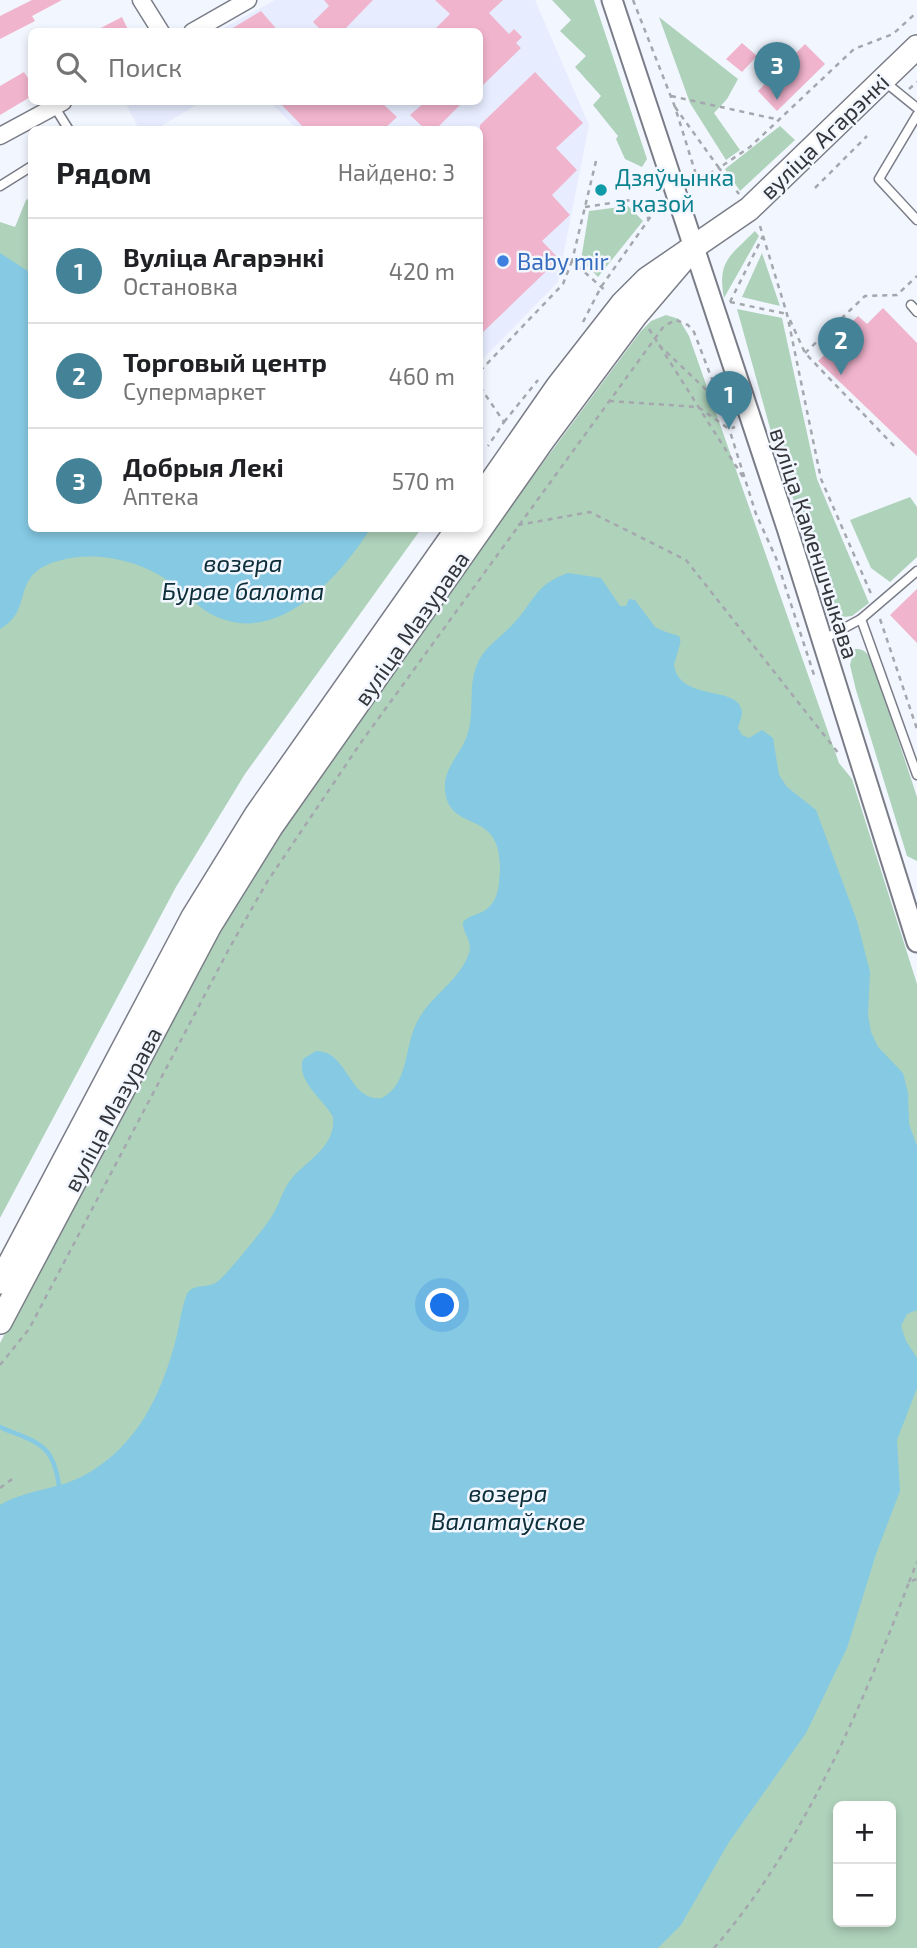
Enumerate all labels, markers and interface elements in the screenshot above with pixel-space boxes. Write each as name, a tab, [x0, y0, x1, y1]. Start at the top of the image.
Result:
search box	[28, 28, 483, 105]
pin: 3	[754, 42, 800, 100]
icon: search	[52, 48, 90, 86]
text: Поиск	[108, 51, 182, 82]
street label: вуліца Агарэнкі	[754, 67, 895, 205]
text: Рядом	[56, 154, 152, 190]
text: Найдено: 3	[338, 158, 455, 186]
place label: Дзяўчынка з казой	[615, 163, 734, 217]
marker: Дзяўчынка з казой	[593, 182, 609, 198]
text: Вуліца Агарэнкі	[123, 241, 324, 272]
place label: Baby mir	[517, 247, 609, 275]
marker: Baby mir	[495, 253, 511, 269]
text: 1	[74, 257, 84, 285]
text: 420 m	[389, 257, 455, 285]
text: Остановка	[123, 272, 238, 300]
pin: 2	[818, 317, 864, 375]
text: Торговый центр	[123, 346, 327, 377]
text: 2	[72, 362, 86, 390]
text: 460 m	[389, 362, 455, 390]
pin: 1	[706, 371, 752, 429]
text: Супермаркет	[123, 377, 266, 405]
street label: вуліца Каменшчыкава	[763, 424, 866, 662]
text: Добрыя Лекі	[123, 451, 284, 482]
text: 3	[72, 467, 86, 495]
text: 570 m	[392, 467, 455, 495]
text: Аптека	[123, 482, 199, 510]
street label: вуліца Мазурава	[347, 545, 476, 711]
water label: возера Бурае балота	[162, 548, 324, 605]
street label: вуліца Мазурава	[57, 1022, 168, 1196]
your location	[425, 1288, 459, 1322]
water label: возера Валатаўское	[431, 1478, 585, 1535]
map controls	[833, 1801, 896, 1927]
button: +	[833, 1801, 896, 1864]
button: −	[833, 1864, 896, 1927]

